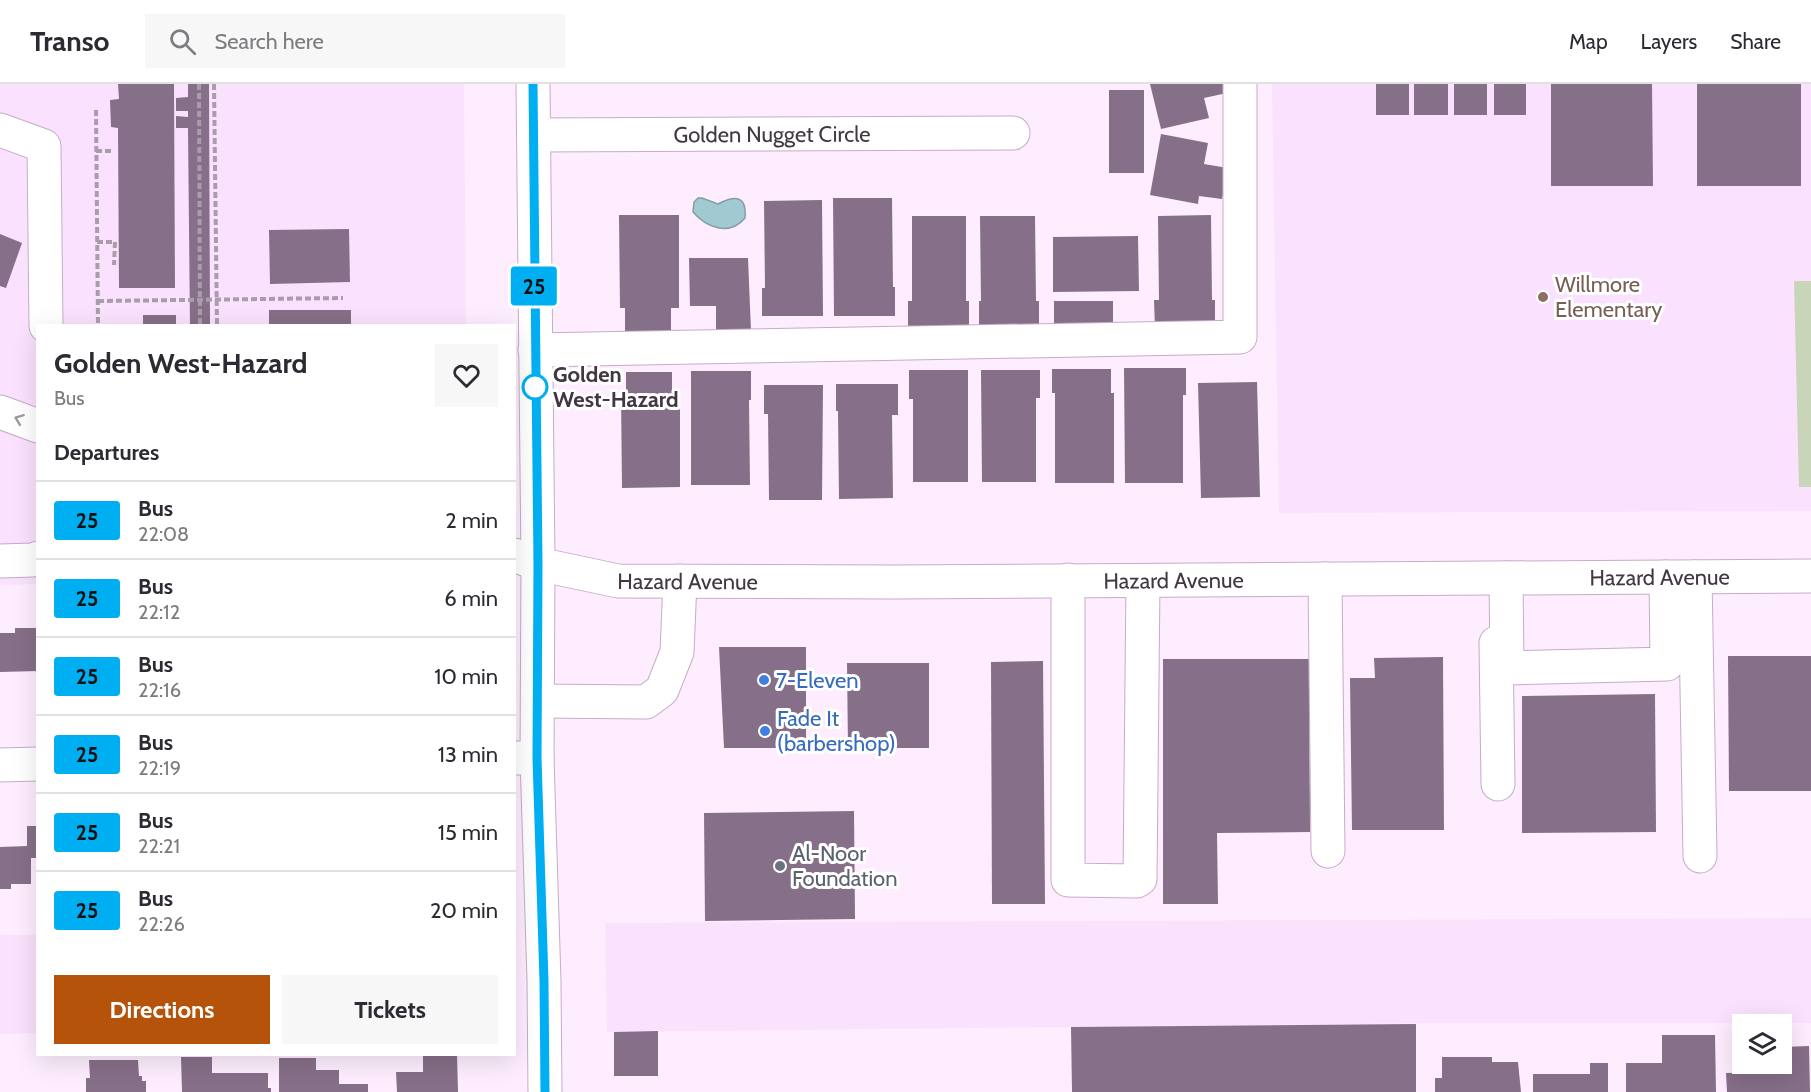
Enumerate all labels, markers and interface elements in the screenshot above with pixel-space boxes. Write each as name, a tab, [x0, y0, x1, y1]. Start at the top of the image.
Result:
search box	[145, 14, 565, 68]
text: Transo	[30, 24, 109, 58]
icon: search	[166, 25, 199, 58]
text: Search here	[214, 28, 324, 55]
text: Map	[1569, 29, 1608, 54]
text: Layers	[1641, 29, 1697, 54]
text: Share	[1730, 29, 1781, 54]
street label: Golden Nugget Circle	[673, 120, 871, 148]
line badge: 25	[507, 266, 561, 306]
place label: Willmore Elementary	[1555, 271, 1662, 323]
text: 25	[523, 274, 545, 299]
marker: Willmore Elementary	[1536, 290, 1550, 304]
button: heart	[435, 344, 498, 407]
text: Golden West-Hazard	[54, 346, 308, 380]
place label: Golden West-Hazard	[553, 361, 679, 413]
marker: Golden West-Hazard	[522, 374, 548, 400]
text: Bus	[54, 386, 85, 410]
one-way arrow	[14, 414, 25, 426]
text: Departures	[54, 439, 159, 466]
text: Bus	[138, 495, 173, 522]
text: 2 min	[445, 507, 498, 534]
text: 25	[76, 508, 98, 533]
text: 22:08	[138, 522, 189, 546]
street label: Hazard Avenue	[1589, 563, 1730, 591]
street label: Hazard Avenue	[1103, 566, 1244, 594]
street label: Hazard Avenue	[617, 567, 758, 595]
text: Bus	[138, 573, 173, 600]
text: 6 min	[444, 585, 498, 612]
text: 25	[76, 586, 98, 611]
text: 22:12	[138, 600, 180, 624]
text: Bus	[138, 651, 173, 678]
text: 10 min	[434, 663, 498, 690]
text: 25	[76, 664, 98, 689]
place label: 7-Eleven	[776, 667, 859, 694]
marker: 7-Eleven	[757, 673, 771, 687]
text: 22:16	[138, 678, 181, 702]
place label: Fade It (barbershop)	[777, 705, 896, 757]
marker: Fade It (barbershop)	[758, 724, 772, 738]
text: Bus	[138, 729, 173, 756]
text: 13 min	[438, 741, 498, 768]
text: 25	[76, 742, 98, 767]
text: 22:19	[138, 756, 181, 780]
text: Bus	[138, 807, 173, 834]
text: 15 min	[438, 819, 498, 846]
text: 25	[76, 820, 98, 845]
text: 22:21	[138, 834, 180, 858]
place label: Al-Noor Foundation	[792, 840, 898, 892]
marker: Al-Noor Foundation	[773, 859, 787, 873]
text: Bus	[138, 885, 173, 912]
text: 20 min	[430, 897, 498, 924]
text: 25	[76, 898, 98, 923]
text: 22:26	[138, 912, 185, 936]
button: Directions	[54, 975, 270, 1044]
button: Tickets	[282, 975, 498, 1044]
map controls	[1732, 1014, 1792, 1074]
button: layers	[1732, 1014, 1792, 1074]

